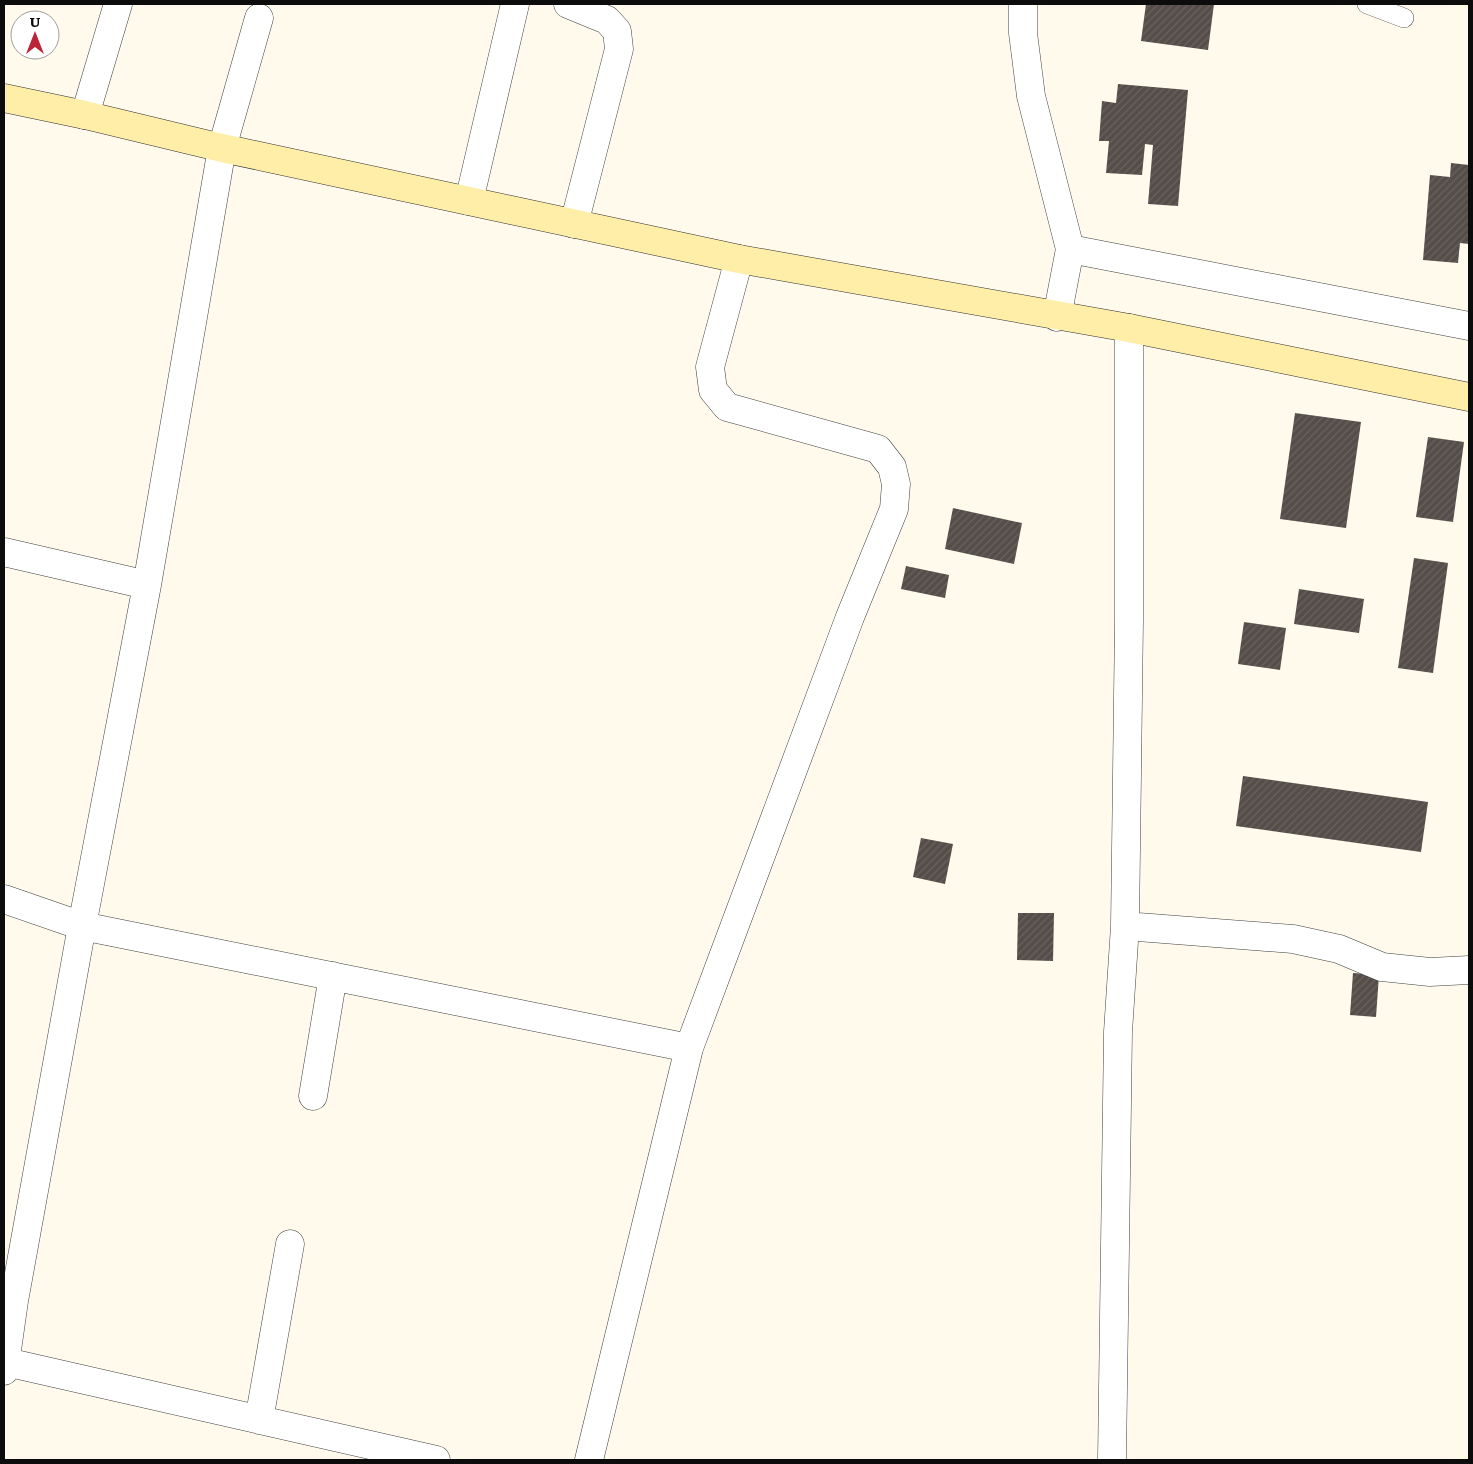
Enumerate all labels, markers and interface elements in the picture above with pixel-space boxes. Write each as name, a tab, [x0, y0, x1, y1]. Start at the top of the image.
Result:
north arrow	[10, 10, 60, 60]
text: U	[29, 11, 41, 31]

